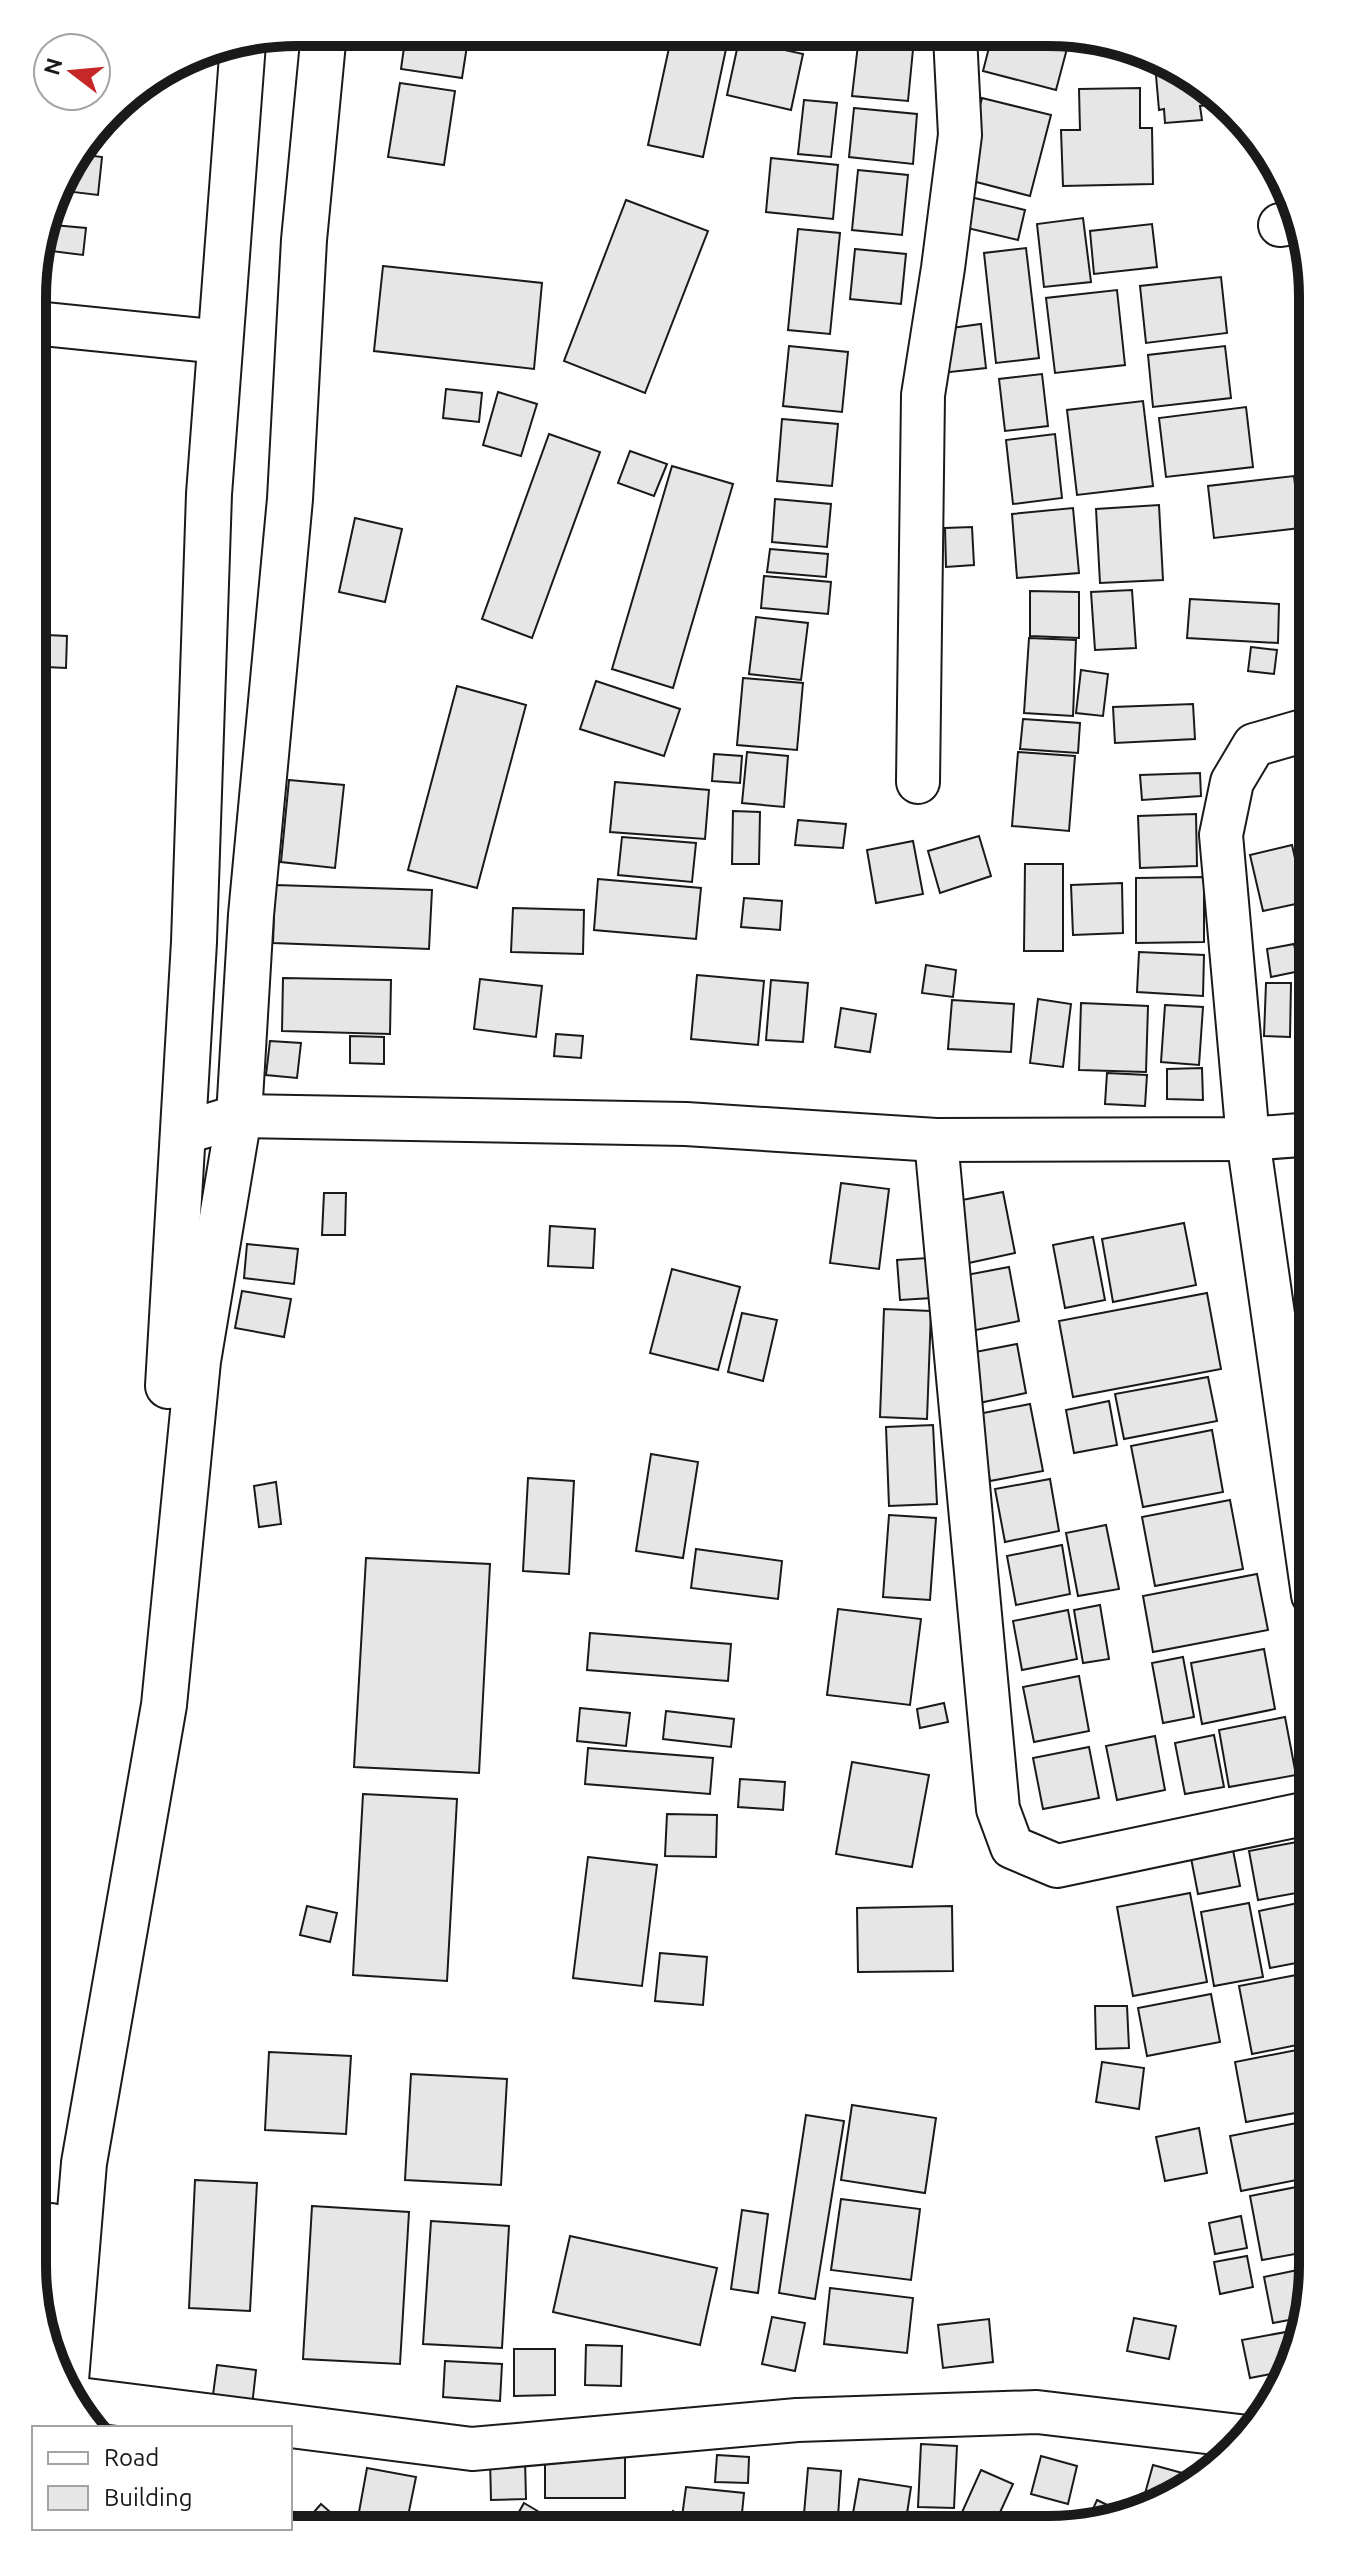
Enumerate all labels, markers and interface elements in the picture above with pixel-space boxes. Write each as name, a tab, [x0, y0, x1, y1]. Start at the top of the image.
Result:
north arrow	[32, 32, 112, 112]
text: N	[38, 55, 67, 78]
legend	[32, 2426, 292, 2530]
text: Road	[104, 2444, 159, 2471]
text: Building	[104, 2484, 192, 2511]

